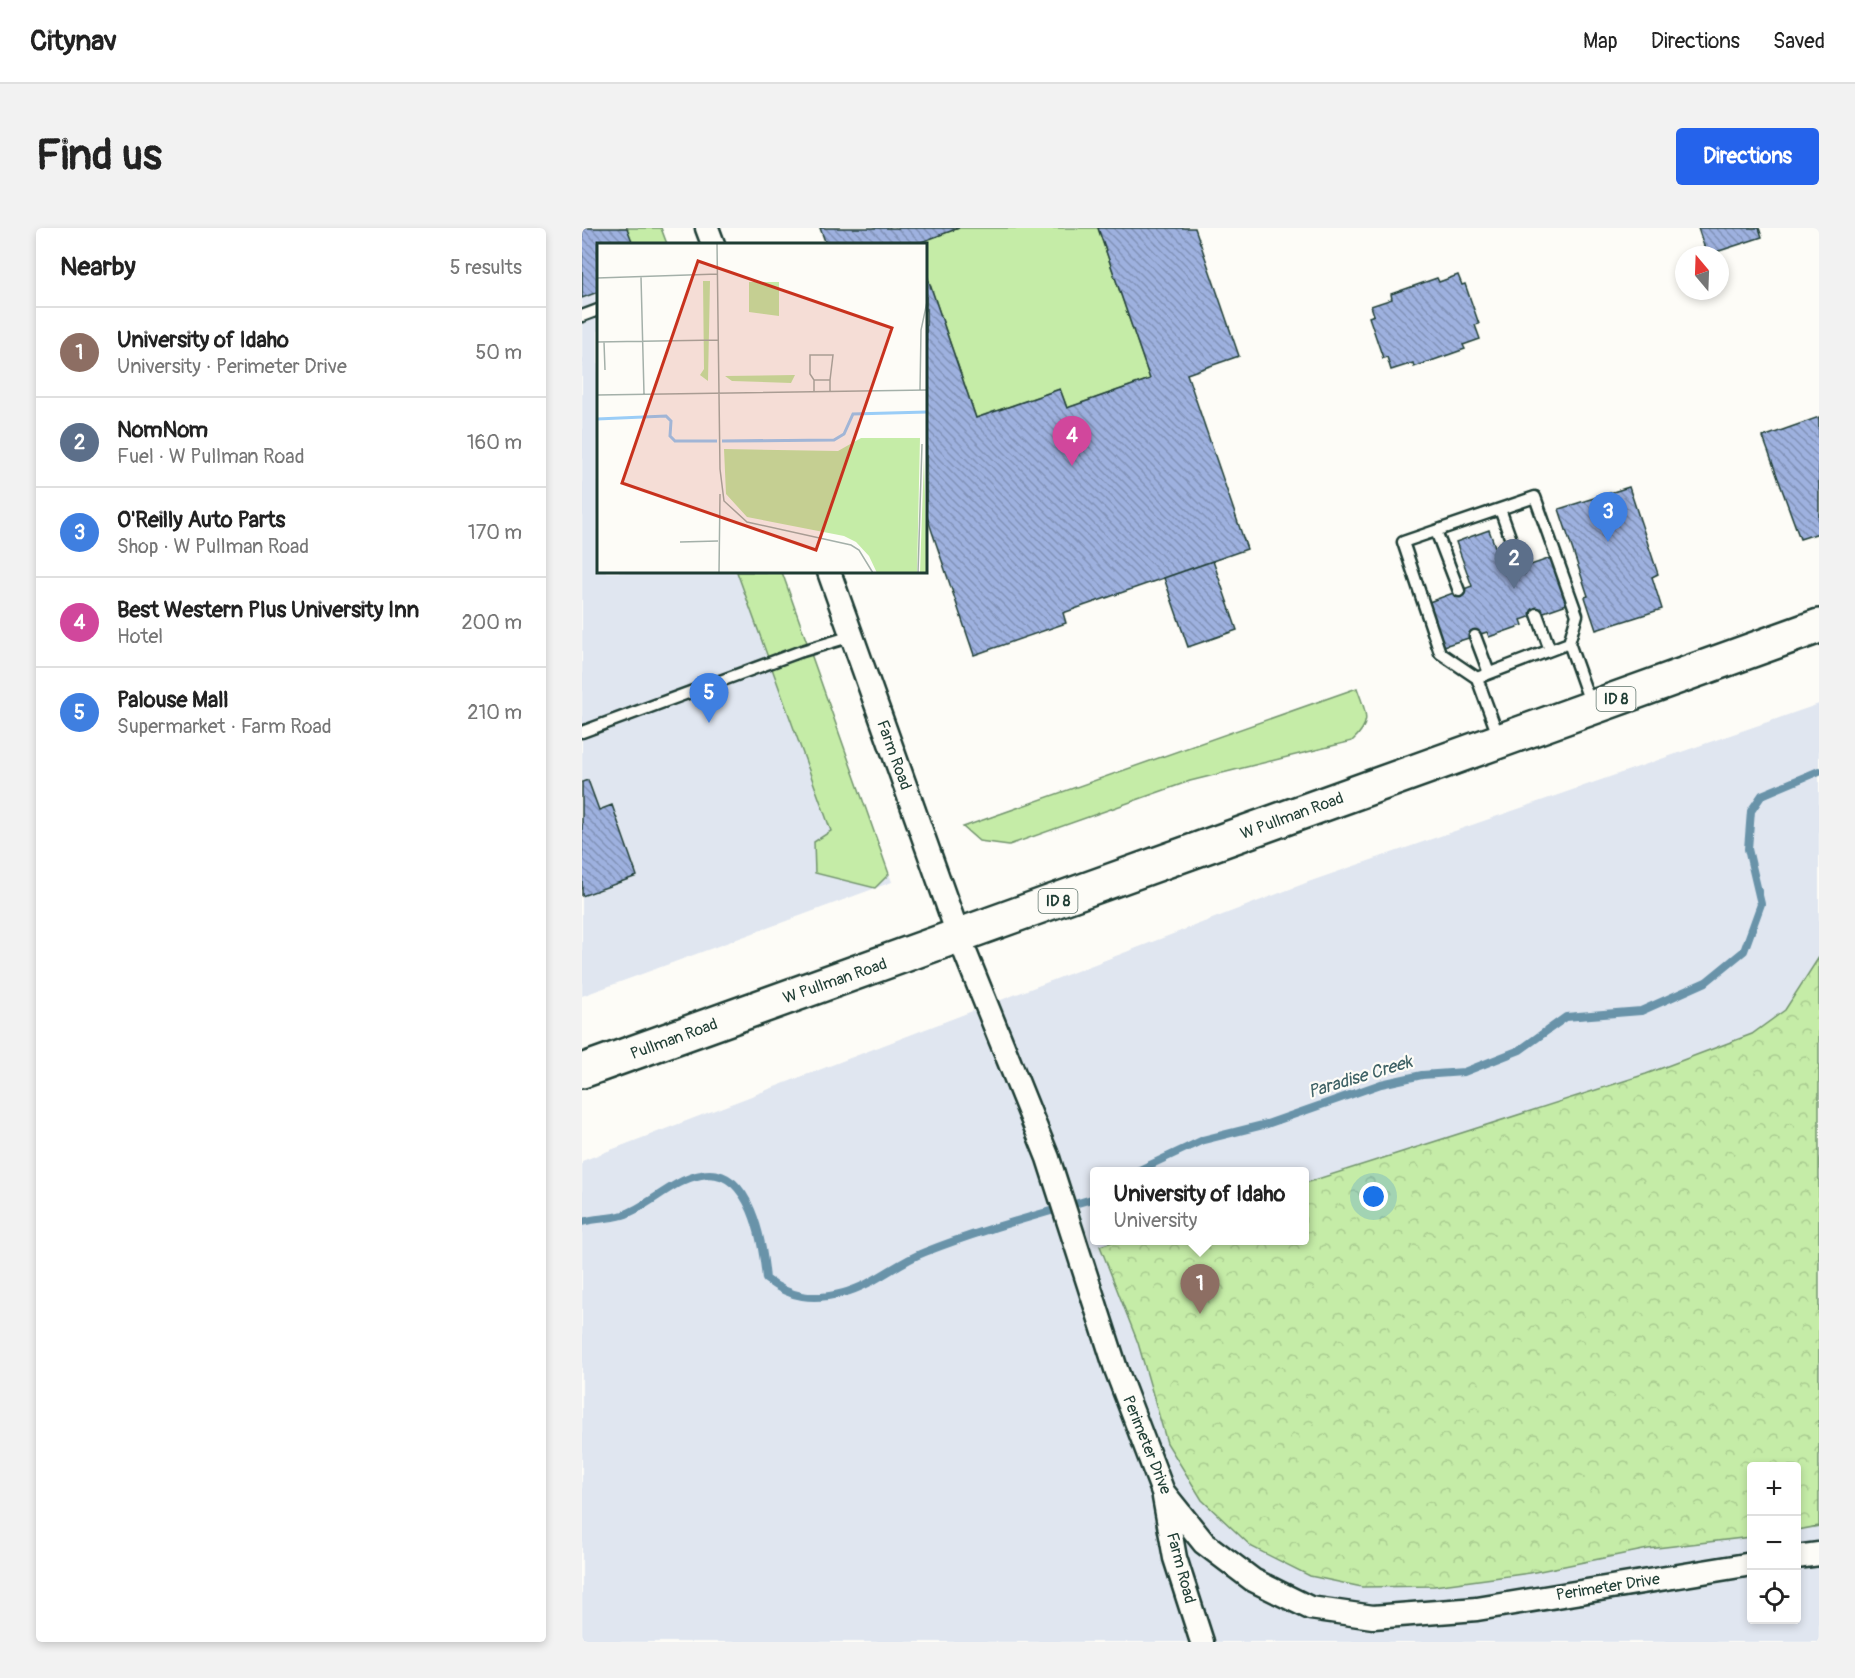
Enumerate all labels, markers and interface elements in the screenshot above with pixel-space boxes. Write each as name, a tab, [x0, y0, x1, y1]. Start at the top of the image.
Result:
text: Citynav	[30, 24, 117, 59]
text: Map	[1583, 28, 1618, 55]
text: Directions	[1651, 28, 1740, 55]
text: Saved	[1773, 28, 1825, 55]
button: Directions	[1676, 128, 1819, 185]
text: Find us	[36, 130, 162, 182]
inset map	[597, 243, 927, 573]
north arrow	[1675, 246, 1729, 300]
text: Nearby	[60, 251, 136, 283]
text: 5 results	[450, 255, 522, 280]
text: University of Idaho	[117, 326, 289, 354]
text: 1	[76, 340, 83, 365]
text: 50 m	[475, 340, 522, 365]
text: University · Perimeter Drive	[117, 354, 347, 379]
text: NomNom	[117, 416, 208, 444]
pin: 4	[1052, 416, 1092, 466]
text: 2	[74, 430, 85, 455]
text: 160 m	[467, 430, 522, 455]
text: Fuel · W Pullman Road	[117, 444, 304, 469]
pin: 3	[1588, 492, 1628, 542]
text: O'Reilly Auto Parts	[117, 506, 285, 534]
text: 3	[74, 520, 85, 545]
text: 170 m	[468, 520, 522, 545]
text: Shop · W Pullman Road	[117, 534, 309, 559]
pin: 2	[1494, 540, 1534, 589]
text: Best Western Plus University Inn	[117, 596, 419, 624]
text: 4	[74, 610, 85, 635]
text: 200 m	[461, 610, 522, 635]
text: Hotel	[117, 624, 163, 649]
pin: 5	[690, 674, 728, 723]
text: Palouse Mall	[117, 686, 229, 714]
road number: ID 8	[1596, 687, 1636, 711]
text: 5	[74, 700, 85, 725]
text: 210 m	[467, 700, 522, 725]
text: Supermarket · Farm Road	[117, 714, 332, 739]
street label: Farm Road	[872, 717, 916, 793]
street label: W Pullman Road	[1238, 788, 1346, 844]
road number: ID 8	[1038, 889, 1078, 913]
street label: W Pullman Road	[780, 954, 890, 1008]
street label: Pullman Road	[628, 1014, 720, 1064]
water label: Paradise Creek	[1305, 1050, 1416, 1104]
popup	[1090, 1167, 1309, 1245]
text: University of Idaho	[1114, 1180, 1285, 1208]
your location	[1359, 1182, 1388, 1211]
text: University	[1114, 1208, 1197, 1233]
pin: 1	[1180, 1264, 1220, 1314]
street label: Perimeter Drive	[1118, 1393, 1176, 1497]
map controls	[1747, 1462, 1801, 1624]
button: +	[1747, 1462, 1801, 1516]
button: −	[1747, 1516, 1801, 1570]
street label: Farm Road	[1162, 1530, 1200, 1606]
street label: Perimeter Drive	[1555, 1569, 1661, 1605]
button: locate	[1747, 1570, 1801, 1624]

